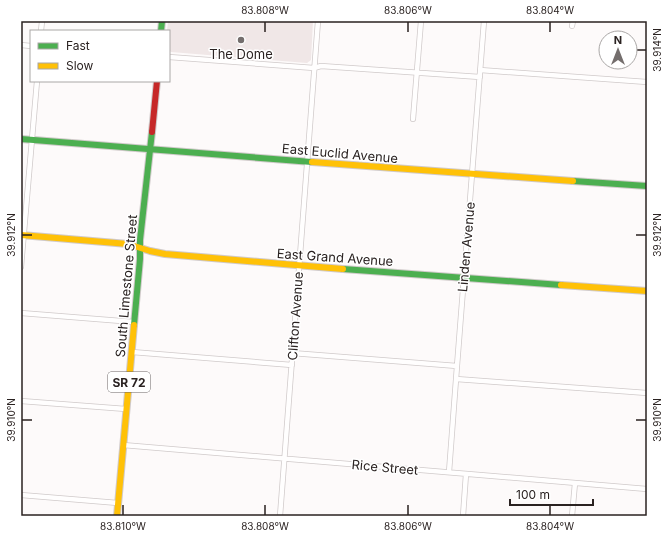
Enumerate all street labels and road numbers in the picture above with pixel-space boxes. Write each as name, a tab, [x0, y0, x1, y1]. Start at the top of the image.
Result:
street label: East Euclid Avenue	[281, 140, 399, 166]
street label: Linden Avenue	[454, 201, 478, 293]
street label: South Limestone Street	[112, 214, 140, 358]
street label: East Grand Avenue	[276, 245, 394, 269]
street label: Clifton Avenue	[284, 271, 306, 361]
road number: SR 72	[108, 372, 150, 392]
street label: Rice Street	[351, 456, 419, 478]

